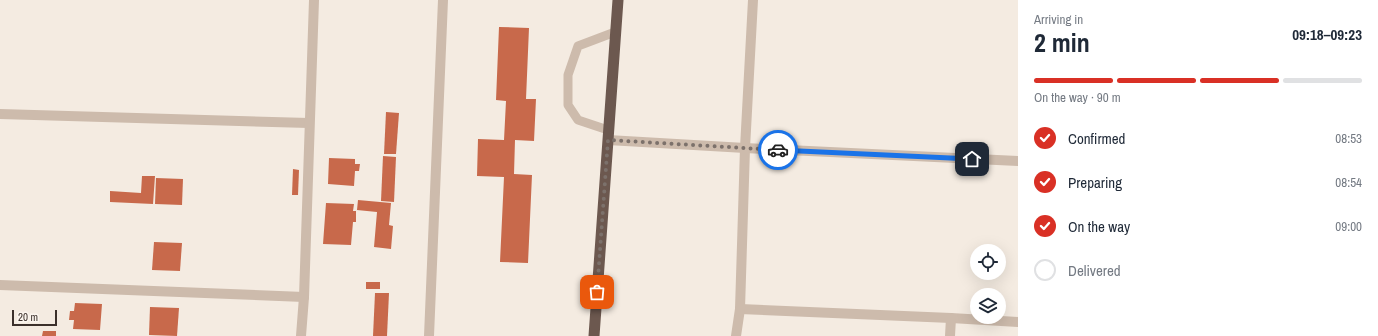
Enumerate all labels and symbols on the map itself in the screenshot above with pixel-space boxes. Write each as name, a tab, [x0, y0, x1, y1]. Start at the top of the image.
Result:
courier	[758, 130, 798, 170]
pin	[955, 142, 989, 176]
pin	[580, 275, 614, 309]
scale bar	[12, 308, 57, 327]

